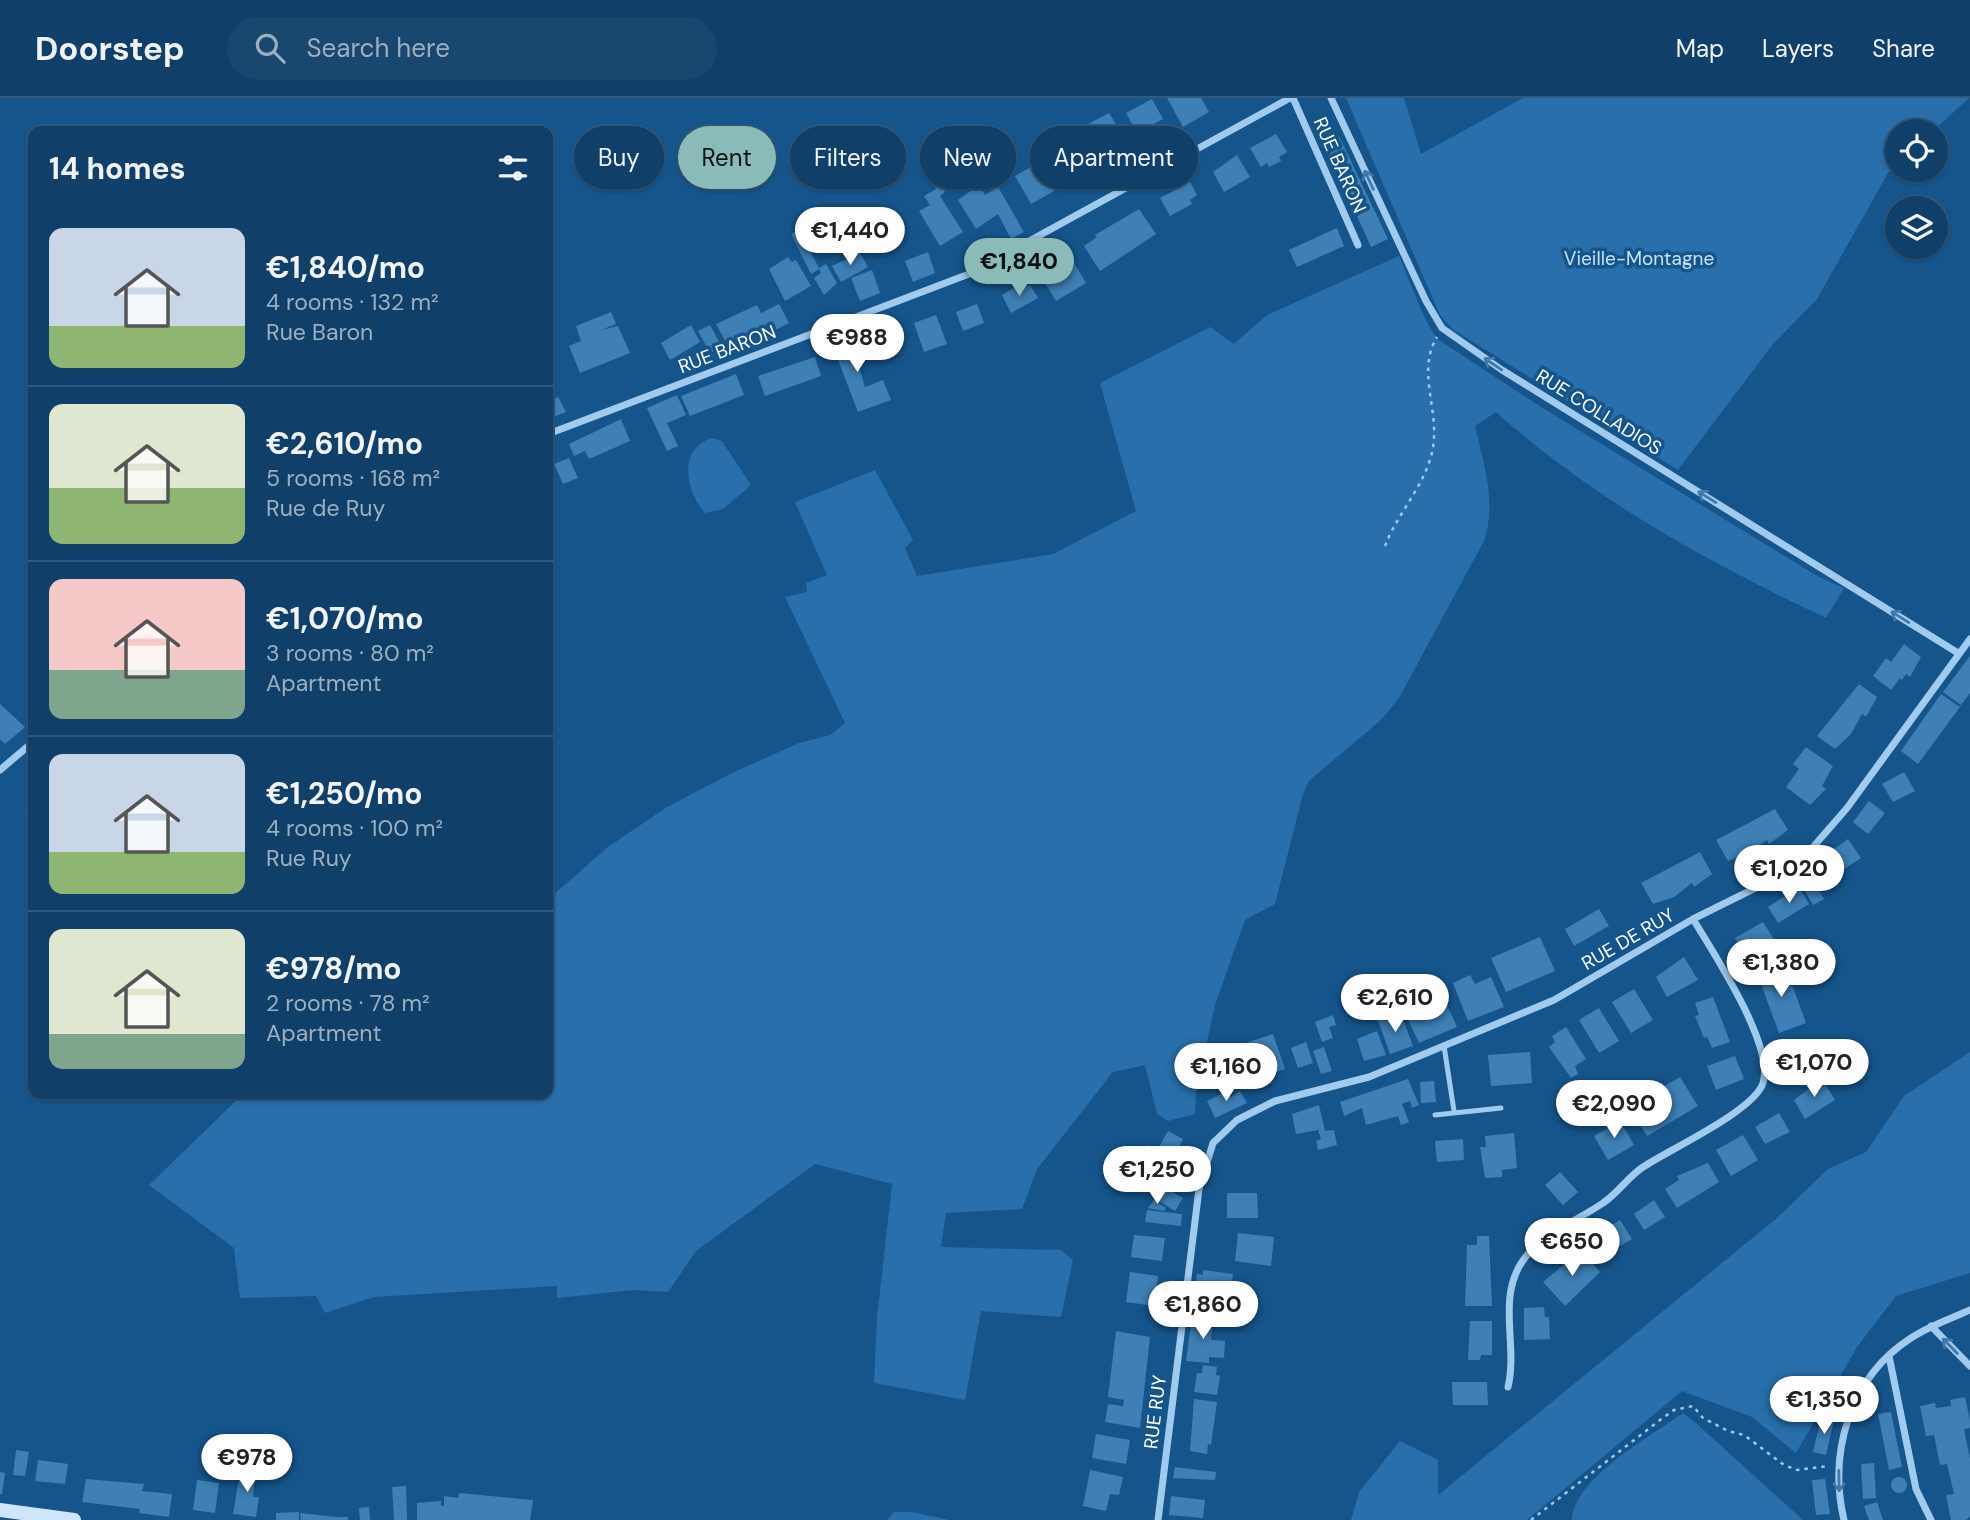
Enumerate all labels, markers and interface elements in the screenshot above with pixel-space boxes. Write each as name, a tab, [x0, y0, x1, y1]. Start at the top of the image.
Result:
search box	[227, 17, 717, 80]
text: Doorstep	[35, 27, 185, 70]
icon: search	[251, 29, 289, 67]
text: Search here	[307, 31, 450, 65]
text: Map	[1676, 33, 1724, 64]
text: Layers	[1762, 33, 1834, 64]
text: Share	[1872, 33, 1935, 64]
street label: RUE BARON	[1308, 113, 1372, 217]
map controls	[1885, 119, 1948, 259]
button: locate	[1885, 119, 1948, 182]
chip: Buy	[574, 126, 664, 189]
chip: Rent	[678, 126, 776, 189]
chip: Filters	[790, 126, 906, 189]
chip: New	[920, 126, 1016, 189]
chip: Apartment	[1030, 126, 1198, 189]
text: 14 homes	[49, 149, 186, 188]
icon: filters	[494, 149, 532, 187]
one-way arrow	[1362, 170, 1375, 192]
button: layers	[1885, 196, 1948, 259]
pin: €1,440	[793, 208, 907, 267]
text: €1,440	[811, 215, 889, 245]
pin: €1,840	[962, 238, 1076, 298]
text: €1,840	[980, 246, 1058, 276]
park label: Vieille-Montagne	[1564, 246, 1714, 271]
text: €1,840/mo	[266, 248, 425, 287]
icon: home	[105, 256, 189, 340]
text: 4 rooms · 132 m²	[266, 287, 438, 317]
pin: €988	[816, 314, 898, 374]
text: Rue Baron	[266, 317, 373, 347]
street label: RUE BARON	[675, 319, 779, 379]
text: €988	[826, 322, 888, 352]
one-way arrow	[1484, 357, 1503, 371]
street label: RUE COLLADIOS	[1531, 363, 1667, 461]
text: €2,610/mo	[266, 424, 423, 463]
icon: home	[105, 432, 189, 516]
text: 5 rooms · 168 m²	[266, 463, 440, 493]
one-way arrow	[1698, 490, 1718, 504]
text: Rue de Ruy	[266, 493, 385, 523]
text: €1,070/mo	[266, 599, 424, 638]
icon: home	[105, 607, 189, 691]
one-way arrow	[1891, 610, 1911, 624]
text: 3 rooms · 80 m²	[266, 638, 434, 668]
text: Apartment	[266, 668, 381, 698]
text: €1,250/mo	[266, 774, 423, 813]
icon: home	[105, 782, 189, 866]
text: 4 rooms · 100 m²	[266, 813, 443, 843]
text: Rue Ruy	[266, 843, 352, 873]
pin: €1,020	[1732, 846, 1846, 905]
text: €1,020	[1750, 853, 1828, 883]
street label: RUE DE RUY	[1577, 902, 1679, 976]
pin: €1,380	[1724, 940, 1838, 999]
text: €1,380	[1743, 947, 1819, 977]
text: €978/mo	[266, 949, 402, 988]
icon: home	[105, 957, 189, 1041]
pin: €2,610	[1338, 974, 1452, 1034]
text: €2,610	[1357, 982, 1433, 1012]
text: 2 rooms · 78 m²	[266, 988, 430, 1018]
text: Apartment	[266, 1018, 381, 1048]
pin: €1,070	[1757, 1040, 1871, 1099]
pin: €1,160	[1169, 1044, 1283, 1103]
text: €1,070	[1776, 1047, 1852, 1077]
text: €1,160	[1190, 1051, 1262, 1081]
pin: €2,090	[1557, 1080, 1671, 1140]
text: €2,090	[1572, 1088, 1656, 1118]
pin: €1,250	[1100, 1146, 1214, 1206]
text: €1,250	[1119, 1154, 1195, 1184]
pin: €650	[1531, 1218, 1613, 1278]
text: €650	[1541, 1226, 1603, 1256]
pin: €1,860	[1146, 1282, 1260, 1341]
text: €1,860	[1164, 1289, 1242, 1319]
one-way arrow	[1942, 1338, 1959, 1355]
street label: RUE RUY	[1138, 1374, 1172, 1450]
pin: €1,350	[1767, 1376, 1881, 1436]
text: €1,350	[1786, 1384, 1862, 1414]
pin: €978	[206, 1434, 288, 1494]
text: €978	[217, 1442, 277, 1472]
one-way arrow	[1832, 1469, 1845, 1492]

